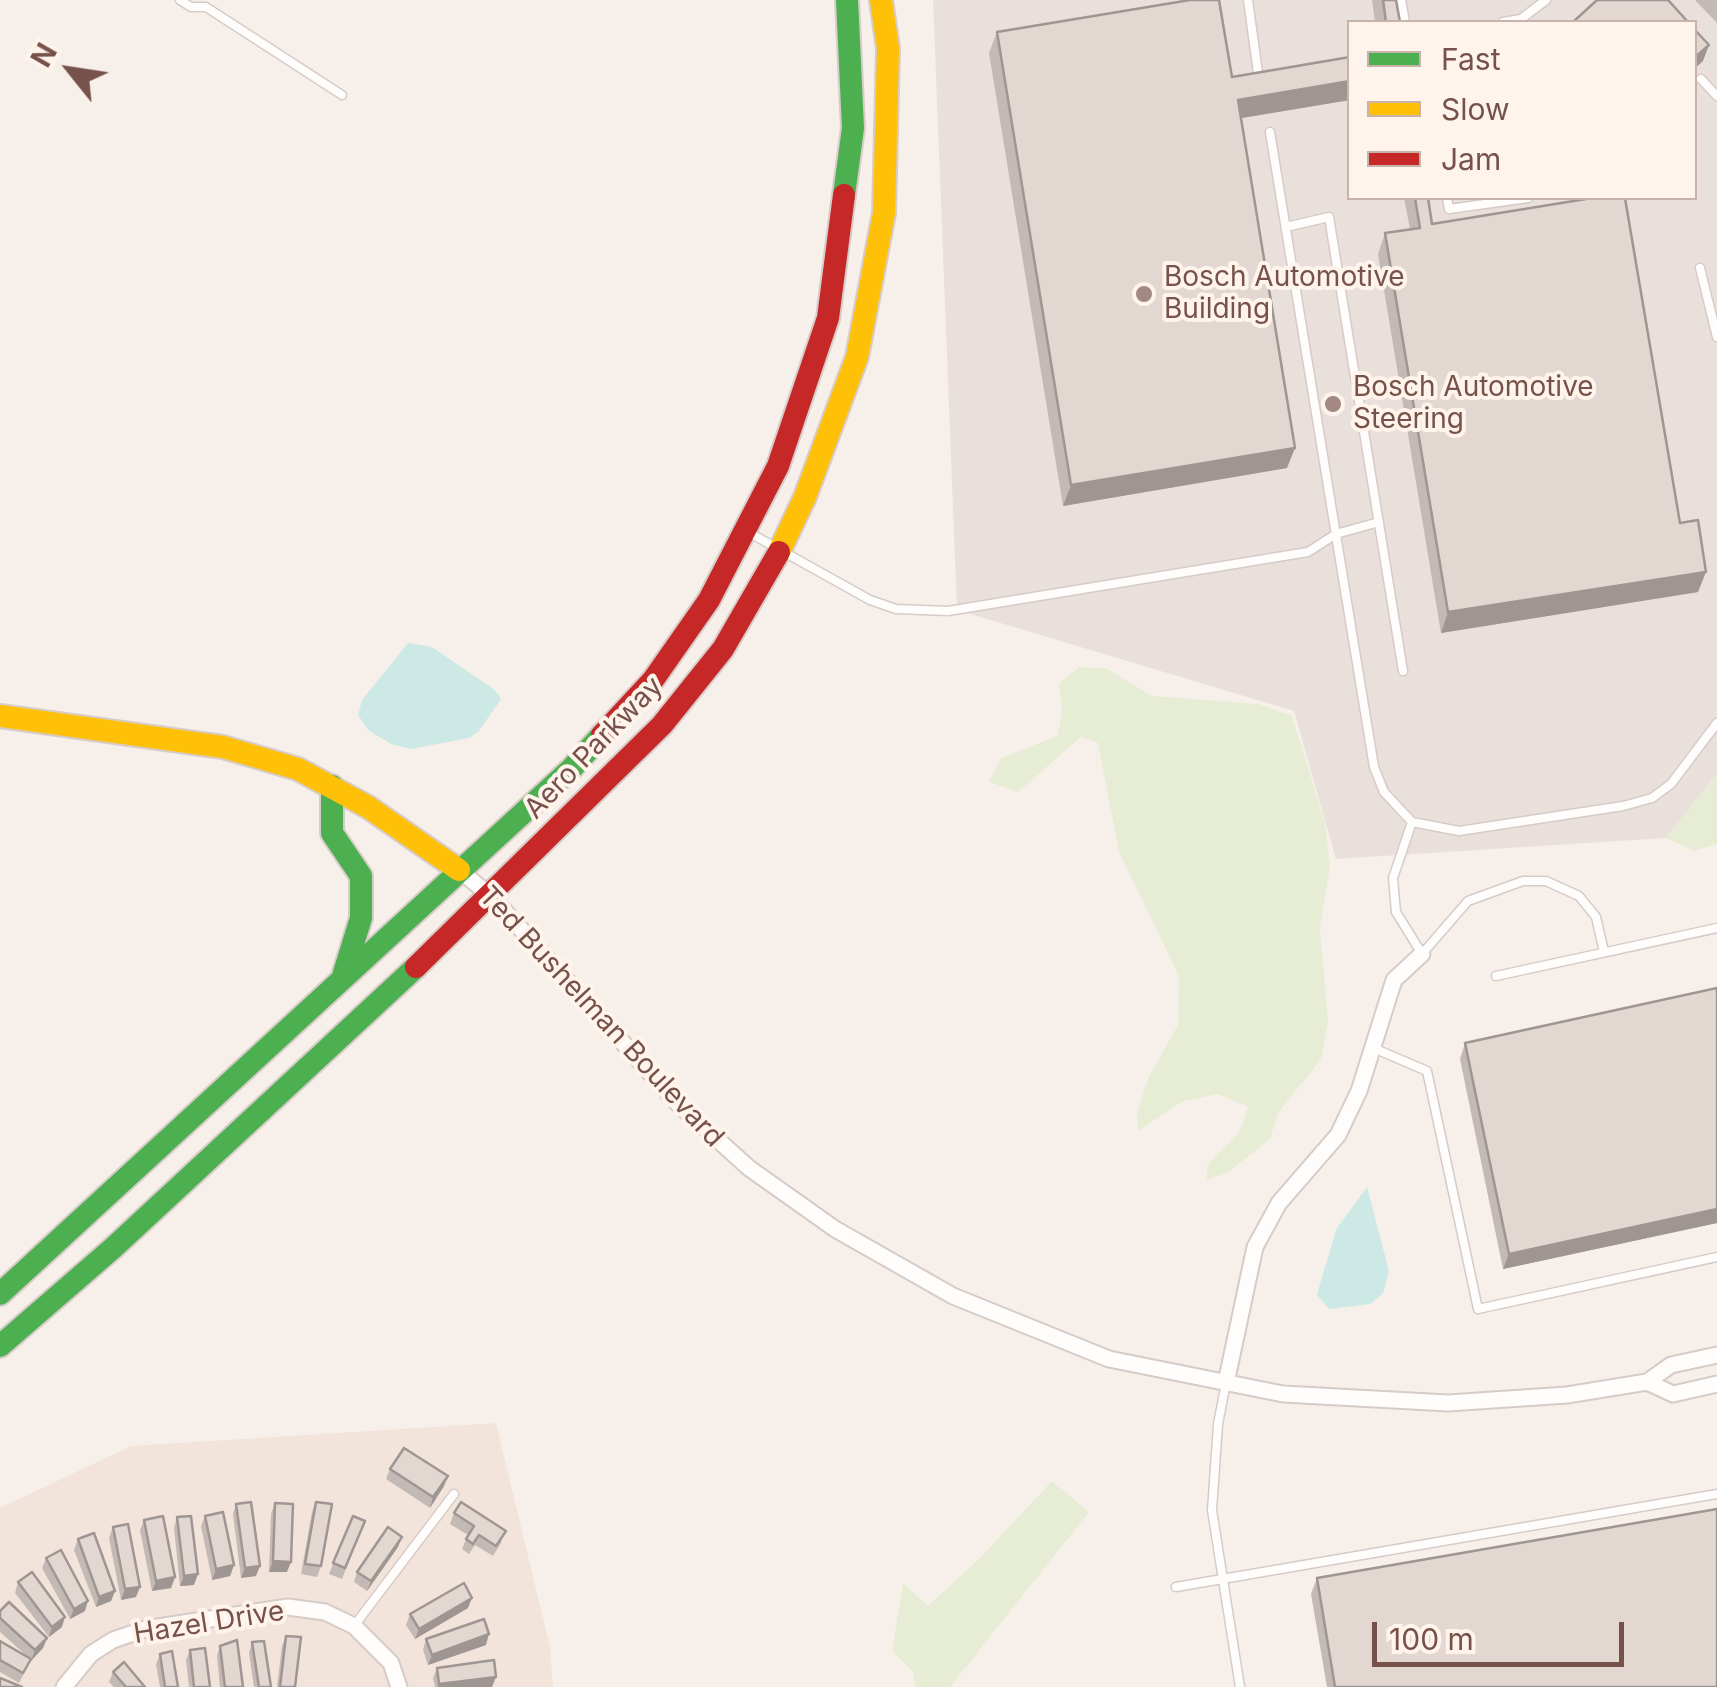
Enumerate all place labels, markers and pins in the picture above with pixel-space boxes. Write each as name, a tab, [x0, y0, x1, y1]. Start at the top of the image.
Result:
place label: Bosch Automotive Building	[1164, 261, 1405, 327]
marker: Bosch Automotive Building	[1133, 283, 1155, 305]
place label: Bosch Automotive Steering	[1353, 371, 1594, 437]
marker: Bosch Automotive Steering	[1322, 393, 1344, 415]

